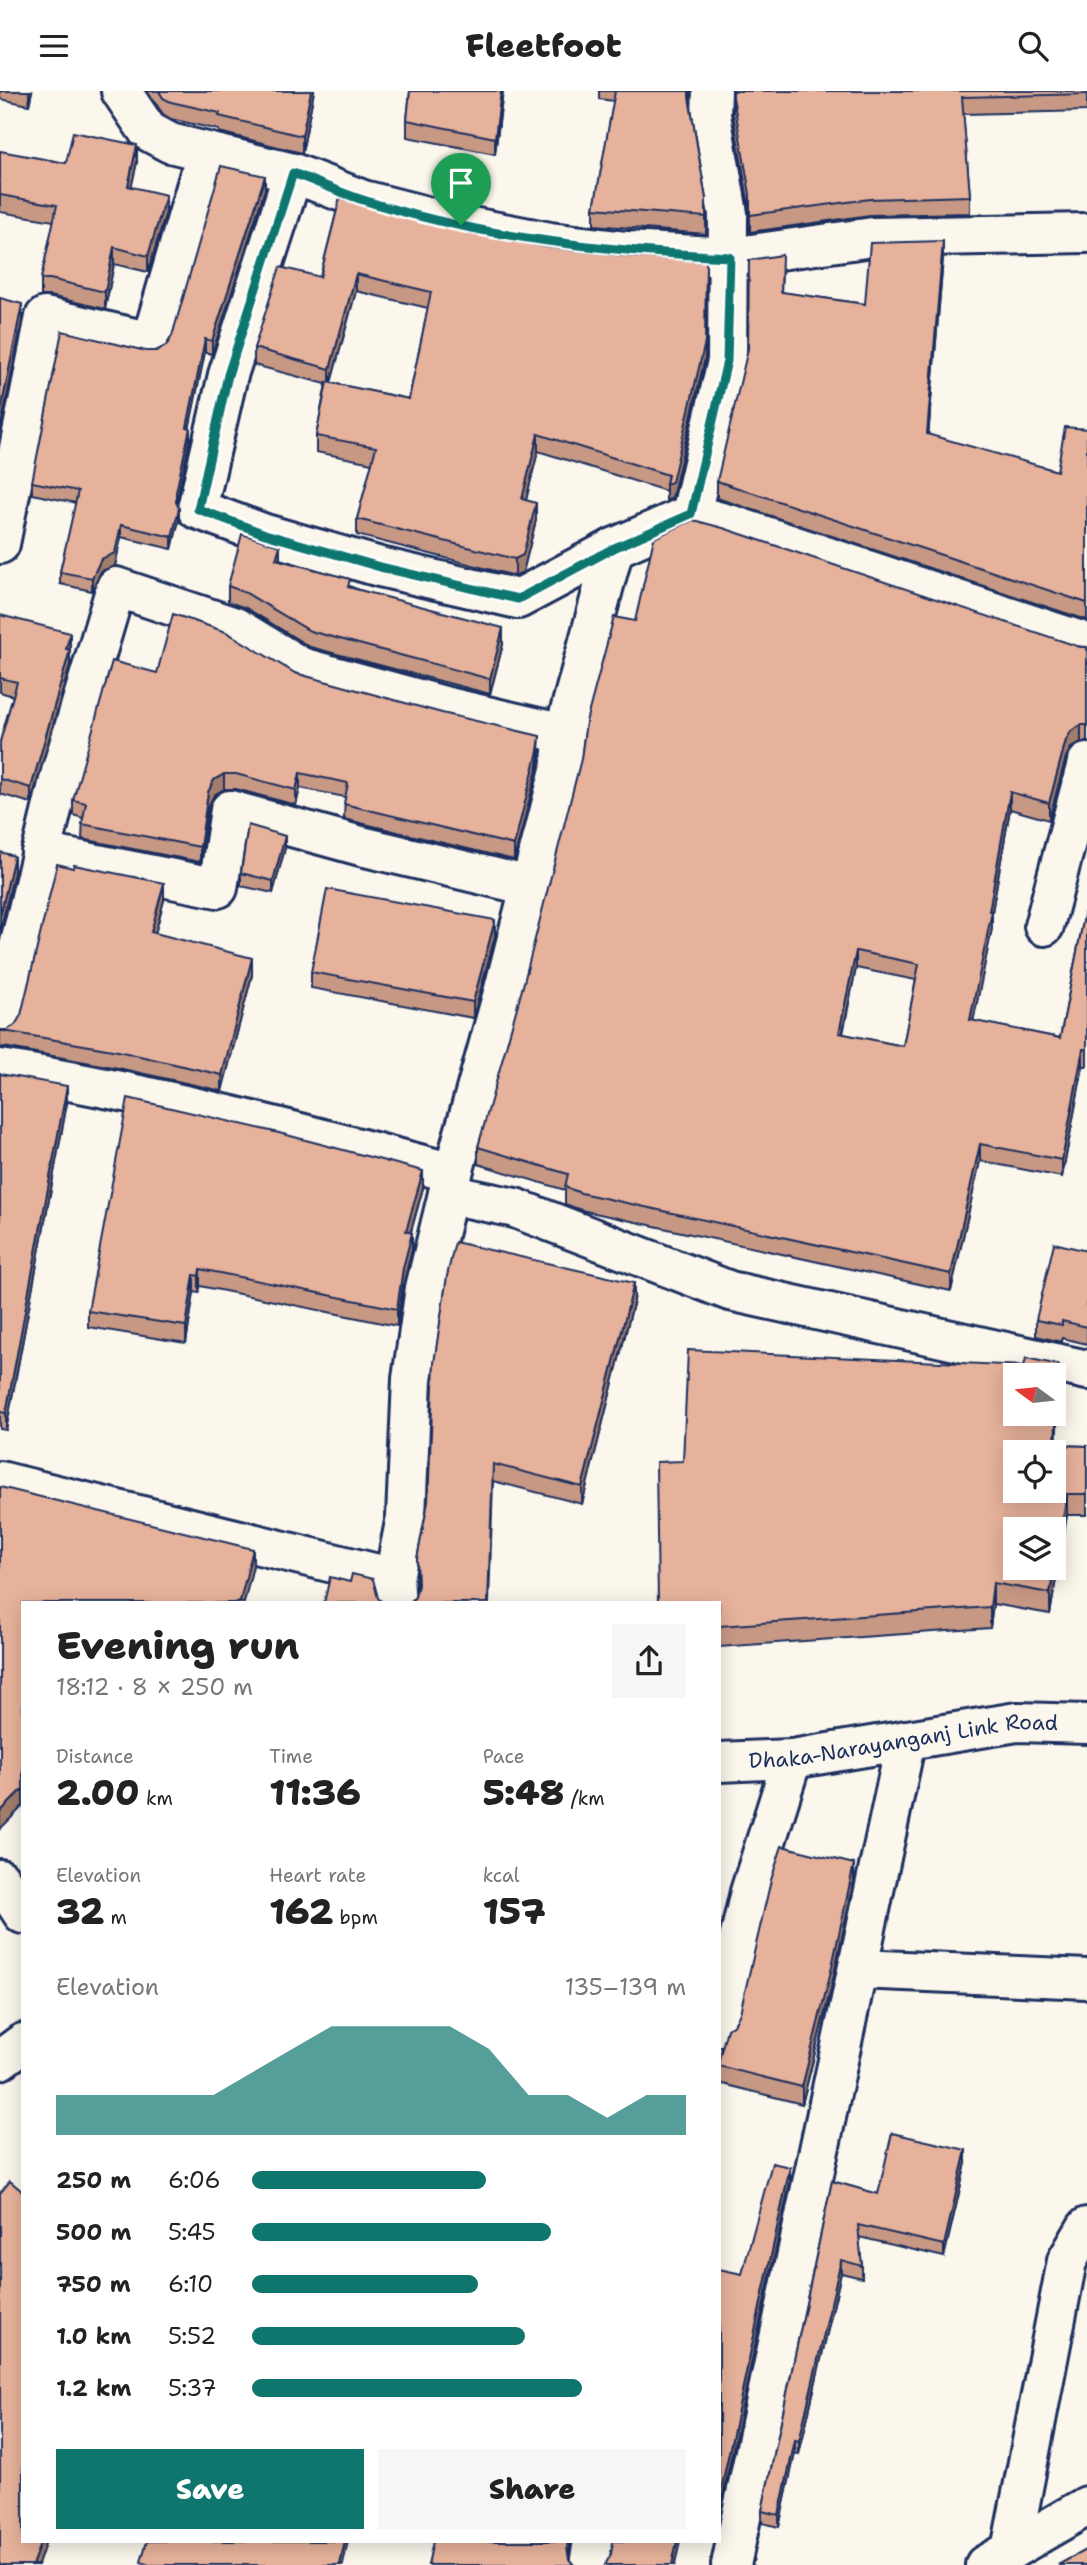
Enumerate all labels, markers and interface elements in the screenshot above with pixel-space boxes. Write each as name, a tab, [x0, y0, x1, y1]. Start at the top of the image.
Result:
text: Fleetfoot	[465, 24, 622, 67]
icon: menu	[35, 27, 73, 65]
icon: search	[1014, 27, 1052, 65]
pin	[431, 153, 491, 225]
icon: arrive	[442, 164, 480, 202]
north arrow	[1003, 1363, 1066, 1426]
map controls	[1003, 1363, 1066, 1580]
button: locate	[1003, 1440, 1066, 1503]
button: layers	[1003, 1517, 1066, 1580]
text: Evening run	[56, 1620, 299, 1671]
button: share	[612, 1624, 686, 1698]
text: 18:12 · 8 × 250 m	[56, 1672, 253, 1702]
street label: Dhaka-Narayanganj Link Road	[748, 1708, 1058, 1775]
text: Distance	[56, 1744, 134, 1769]
text: Time	[269, 1744, 313, 1769]
text: Pace	[483, 1744, 524, 1769]
text: 2.00	[56, 1769, 139, 1816]
text: 11:36	[269, 1769, 361, 1816]
text: 5:48	[483, 1769, 564, 1816]
text: km	[139, 1786, 173, 1811]
text: /km	[564, 1786, 605, 1811]
text: Elevation	[56, 1863, 141, 1888]
text: Heart rate	[269, 1863, 366, 1888]
text: kcal	[483, 1863, 520, 1888]
text: 32	[56, 1888, 104, 1935]
text: 162	[269, 1888, 333, 1935]
text: 157	[483, 1888, 545, 1935]
text: m	[104, 1905, 127, 1930]
text: bpm	[333, 1905, 378, 1930]
text: Elevation	[56, 1972, 159, 2002]
text: 135–139 m	[565, 1972, 686, 2002]
text: 250 m	[56, 2165, 131, 2195]
text: 6:06	[168, 2165, 221, 2195]
text: 500 m	[56, 2217, 131, 2247]
text: 5:45	[168, 2217, 216, 2247]
text: 750 m	[56, 2269, 131, 2299]
text: 6:10	[168, 2269, 213, 2299]
text: 1.0 km	[56, 2321, 131, 2351]
text: 5:52	[168, 2321, 216, 2351]
text: 1.2 km	[56, 2373, 132, 2403]
text: 5:37	[168, 2373, 217, 2403]
button: Save	[56, 2449, 364, 2529]
button: Share	[378, 2449, 686, 2529]

